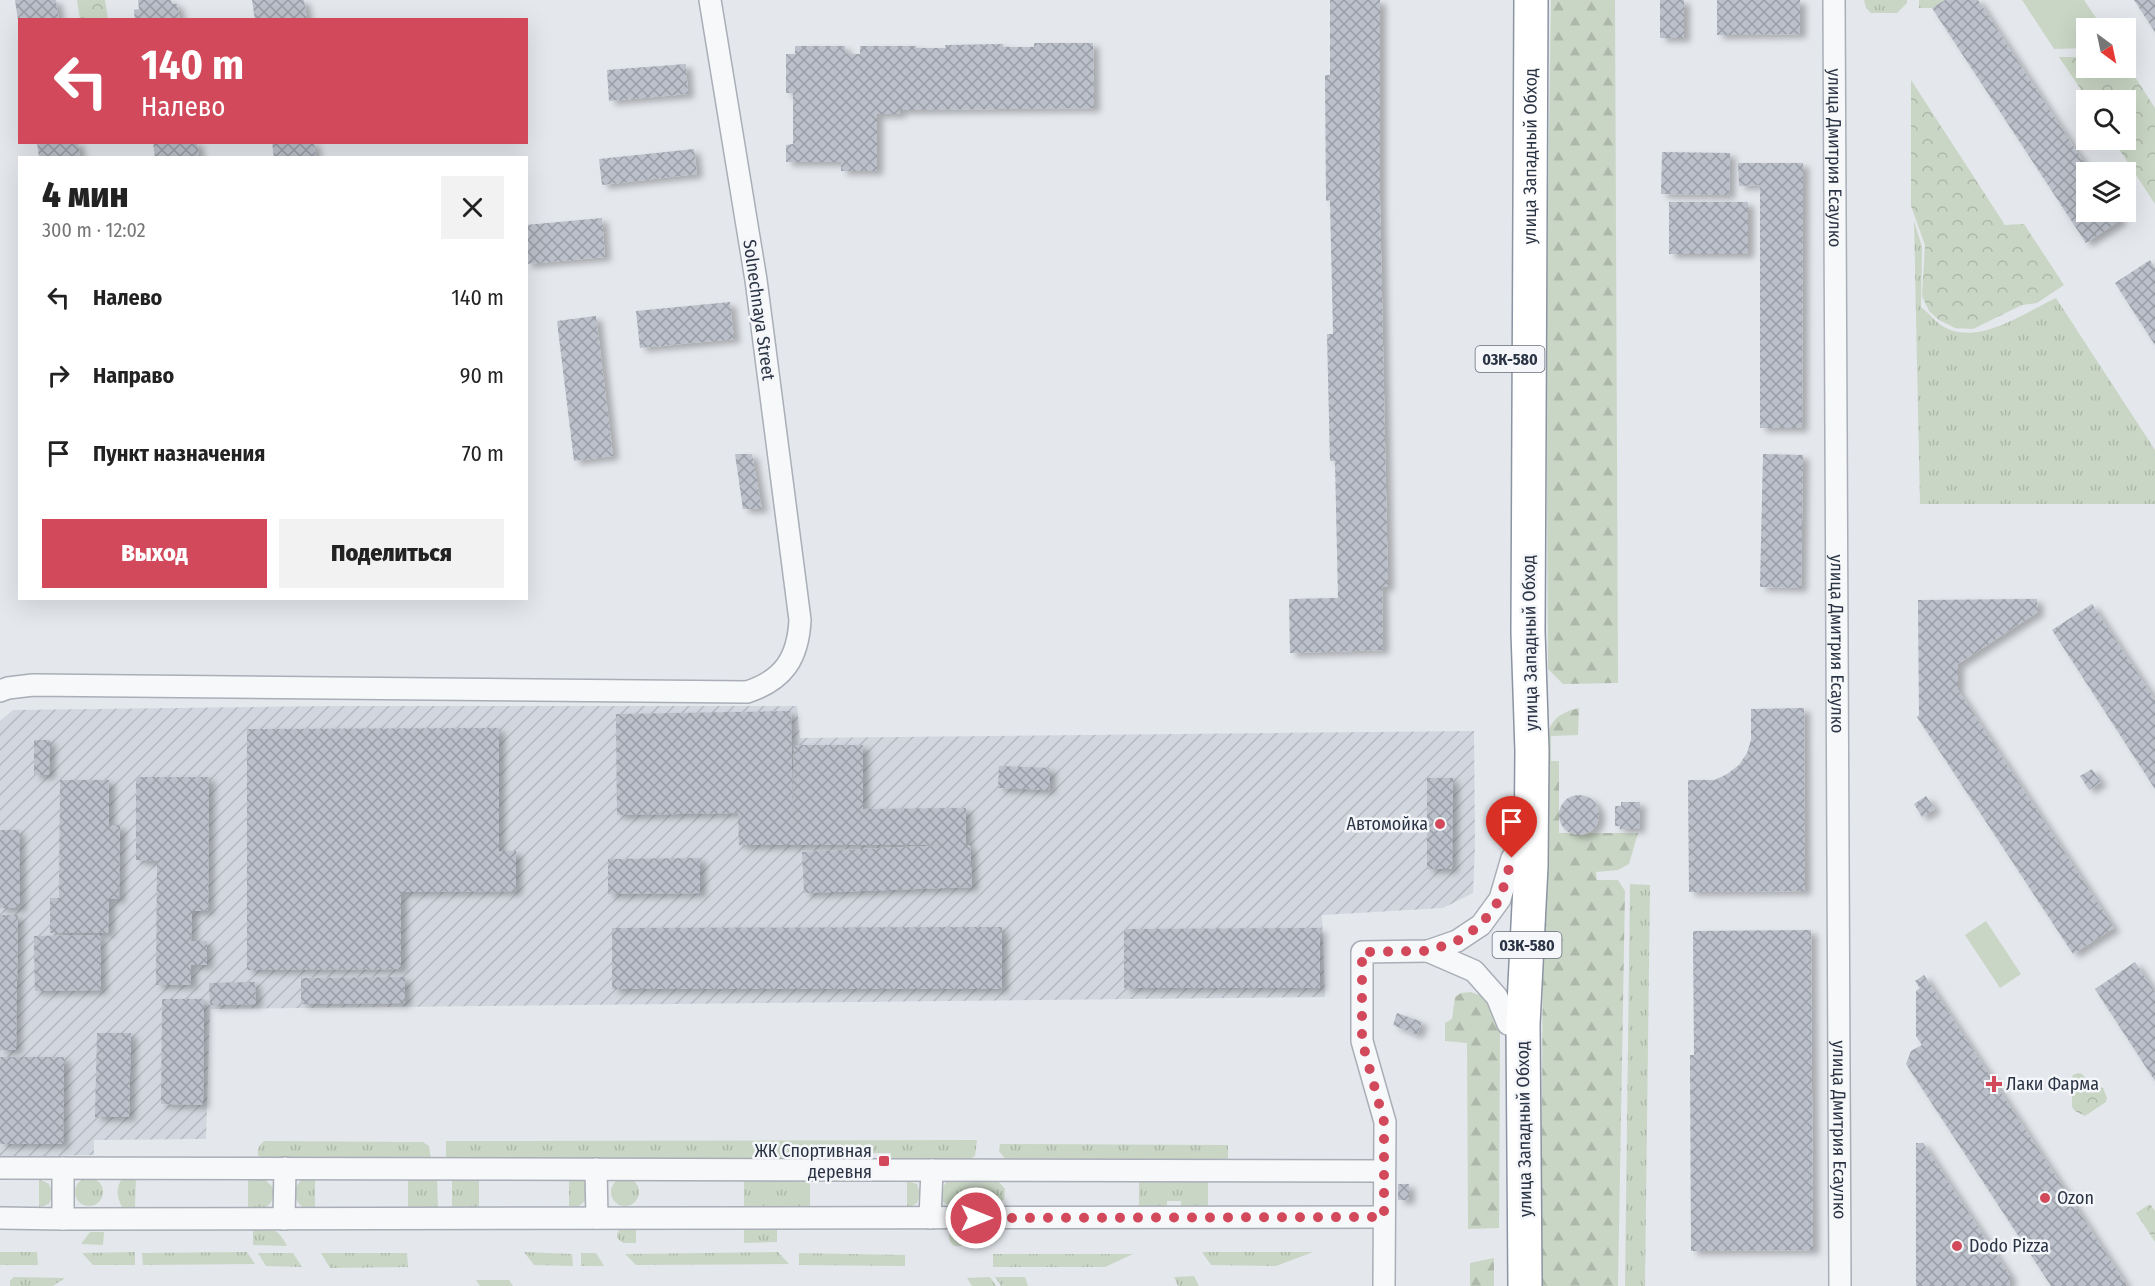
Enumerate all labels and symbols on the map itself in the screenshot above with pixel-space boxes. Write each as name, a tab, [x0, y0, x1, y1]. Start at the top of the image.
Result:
north arrow	[2076, 18, 2136, 78]
street label: улица Западный Обход	[1519, 68, 1542, 245]
street label: улица Дмитрия Есаулко	[1823, 69, 1846, 247]
street label: Solnechnaya Street	[738, 238, 780, 382]
road number: 03К-580	[1476, 346, 1544, 372]
street label: улица Западный Обход	[1517, 555, 1543, 731]
street label: улица Дмитрия Есаулко	[1826, 555, 1848, 733]
pin	[1486, 796, 1537, 858]
place label: Автомойка	[1346, 813, 1428, 835]
marker: Автомойка	[1433, 817, 1447, 831]
road number: 03К-580	[1492, 932, 1562, 958]
street label: улица Дмитрия Есаулко	[1828, 1040, 1851, 1219]
street label: улица Западный Обход	[1511, 1041, 1537, 1217]
place label: Лаки Фарма	[2006, 1073, 2099, 1095]
marker: Лаки Фарма	[1987, 1077, 2001, 1091]
place label: ЖК Спортивная деревня	[754, 1140, 872, 1183]
marker: ЖК Спортивная деревня	[877, 1154, 891, 1168]
position arrow	[944, 1186, 1008, 1250]
place label: Ozon	[2057, 1187, 2094, 1209]
marker: Ozon	[2038, 1191, 2052, 1205]
place label: Dodo Pizza	[1969, 1235, 2049, 1257]
marker: Dodo Pizza	[1950, 1239, 1964, 1253]

